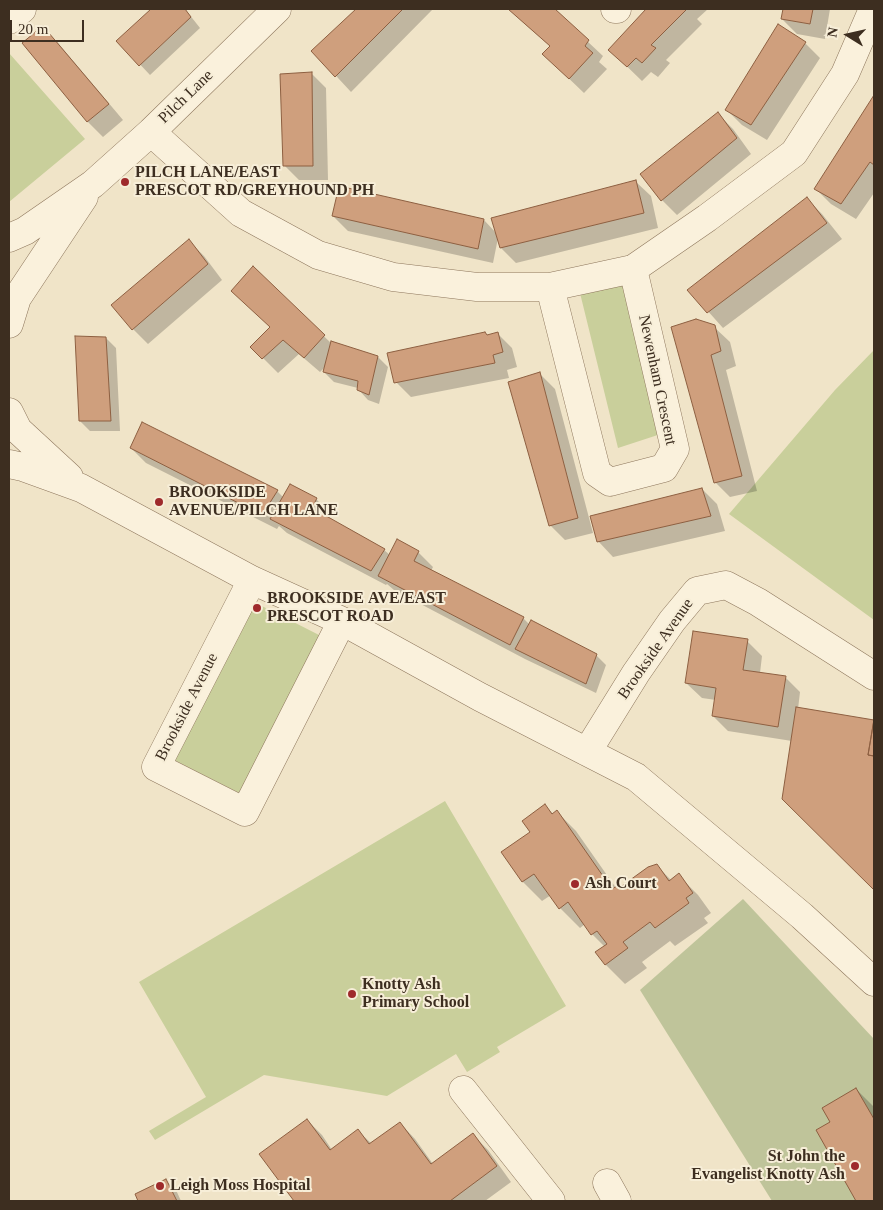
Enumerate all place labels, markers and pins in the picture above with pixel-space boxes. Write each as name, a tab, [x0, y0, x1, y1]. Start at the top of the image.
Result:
place label: PILCH LANE/EAST PRESCOT RD/GREYHOUND PH	[135, 163, 374, 201]
marker: PILCH LANE/EAST PRESCOT RD/GREYHOUND PH	[119, 176, 131, 188]
place label: BROOKSIDE AVENUE/PILCH LANE	[169, 483, 338, 521]
marker: BROOKSIDE AVENUE/PILCH LANE	[153, 496, 165, 508]
place label: BROOKSIDE AVE/EAST PRESCOT ROAD	[267, 589, 446, 627]
marker: BROOKSIDE AVE/EAST PRESCOT ROAD	[251, 602, 263, 614]
place label: Ash Court	[585, 874, 657, 894]
marker: Ash Court	[569, 878, 581, 890]
place label: Knotty Ash Primary School	[362, 975, 469, 1013]
marker: Knotty Ash Primary School	[346, 988, 358, 1000]
place label: St John the Evangelist Knotty Ash	[691, 1147, 845, 1185]
marker: St John the Evangelist Knotty Ash	[849, 1160, 861, 1172]
place label: Leigh Moss Hospital	[170, 1176, 310, 1196]
marker: Leigh Moss Hospital	[154, 1180, 166, 1192]

